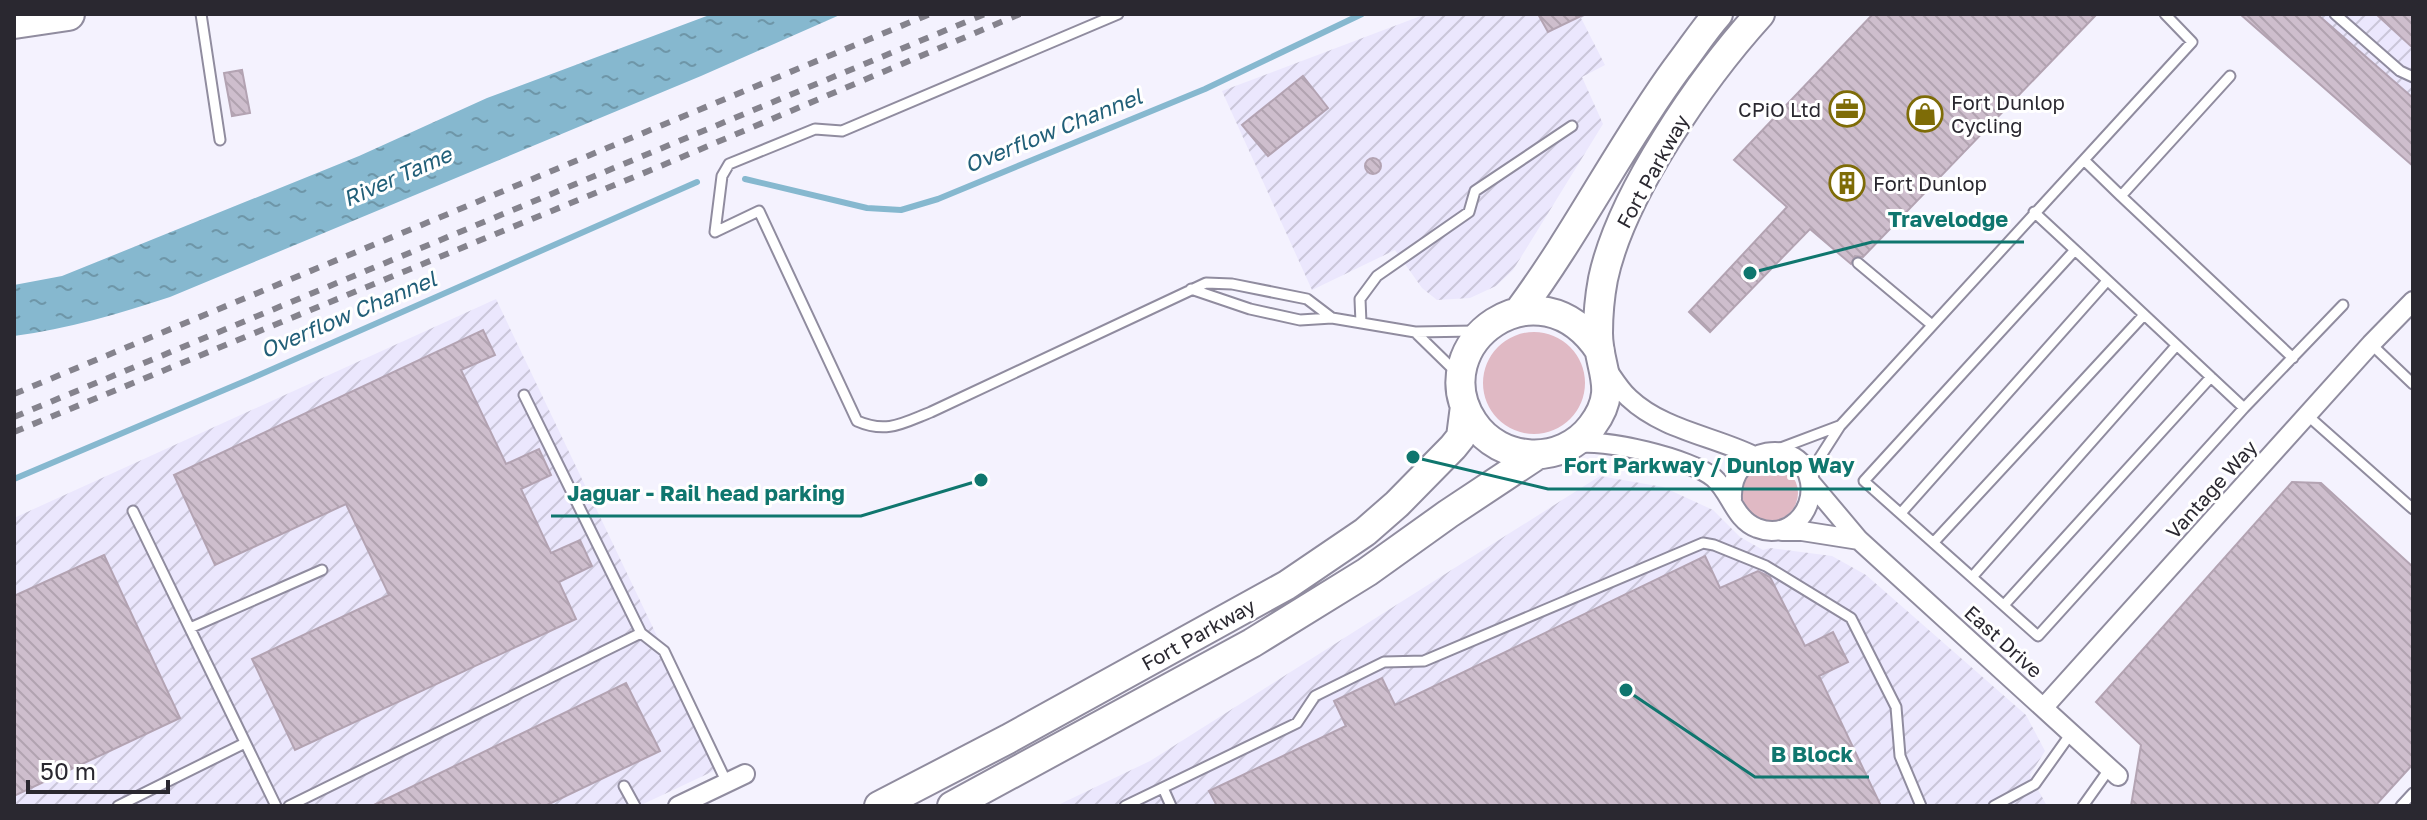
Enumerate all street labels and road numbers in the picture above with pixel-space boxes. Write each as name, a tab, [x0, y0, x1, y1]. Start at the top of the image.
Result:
street label: Fort Parkway	[1611, 110, 1693, 232]
street label: Vantage Way	[2160, 435, 2262, 543]
street label: Fort Parkway	[1137, 593, 1259, 675]
street label: East Drive	[1960, 600, 2048, 682]

